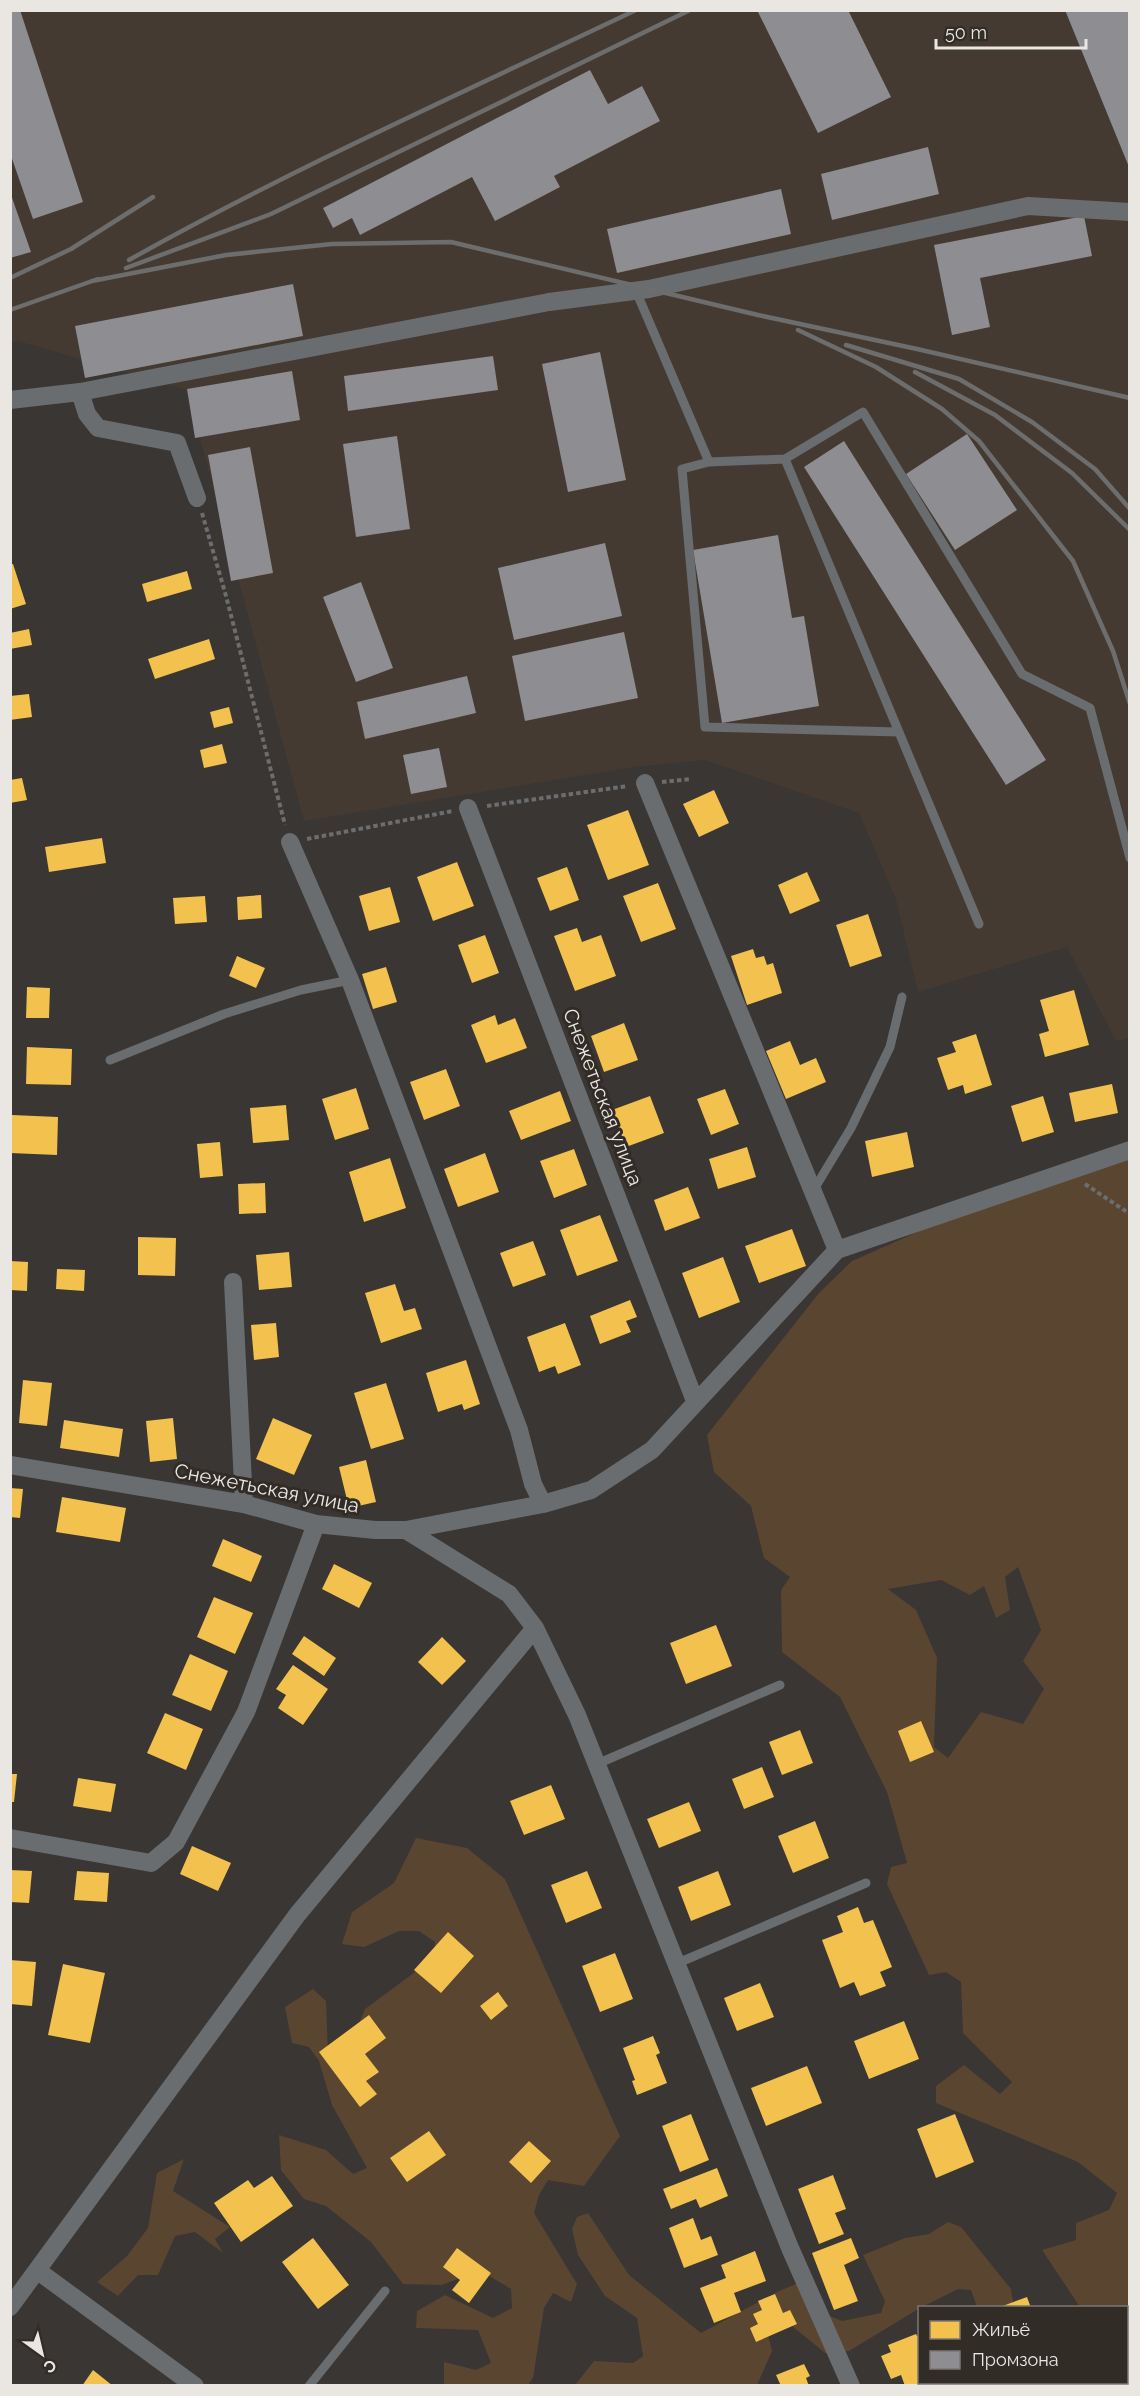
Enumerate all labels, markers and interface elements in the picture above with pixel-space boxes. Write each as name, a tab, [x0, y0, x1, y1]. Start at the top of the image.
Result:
scale bar	[936, 12, 1086, 50]
text: 50 m	[945, 22, 987, 43]
street label: Снежетьская улица	[558, 1005, 648, 1189]
street label: Снежетьская улица	[173, 1458, 361, 1518]
legend	[918, 2306, 1128, 2384]
text: Жильё	[972, 2319, 1030, 2340]
north arrow	[12, 2324, 72, 2384]
text: Промзона	[972, 2349, 1059, 2370]
text: С	[40, 2355, 60, 2377]

